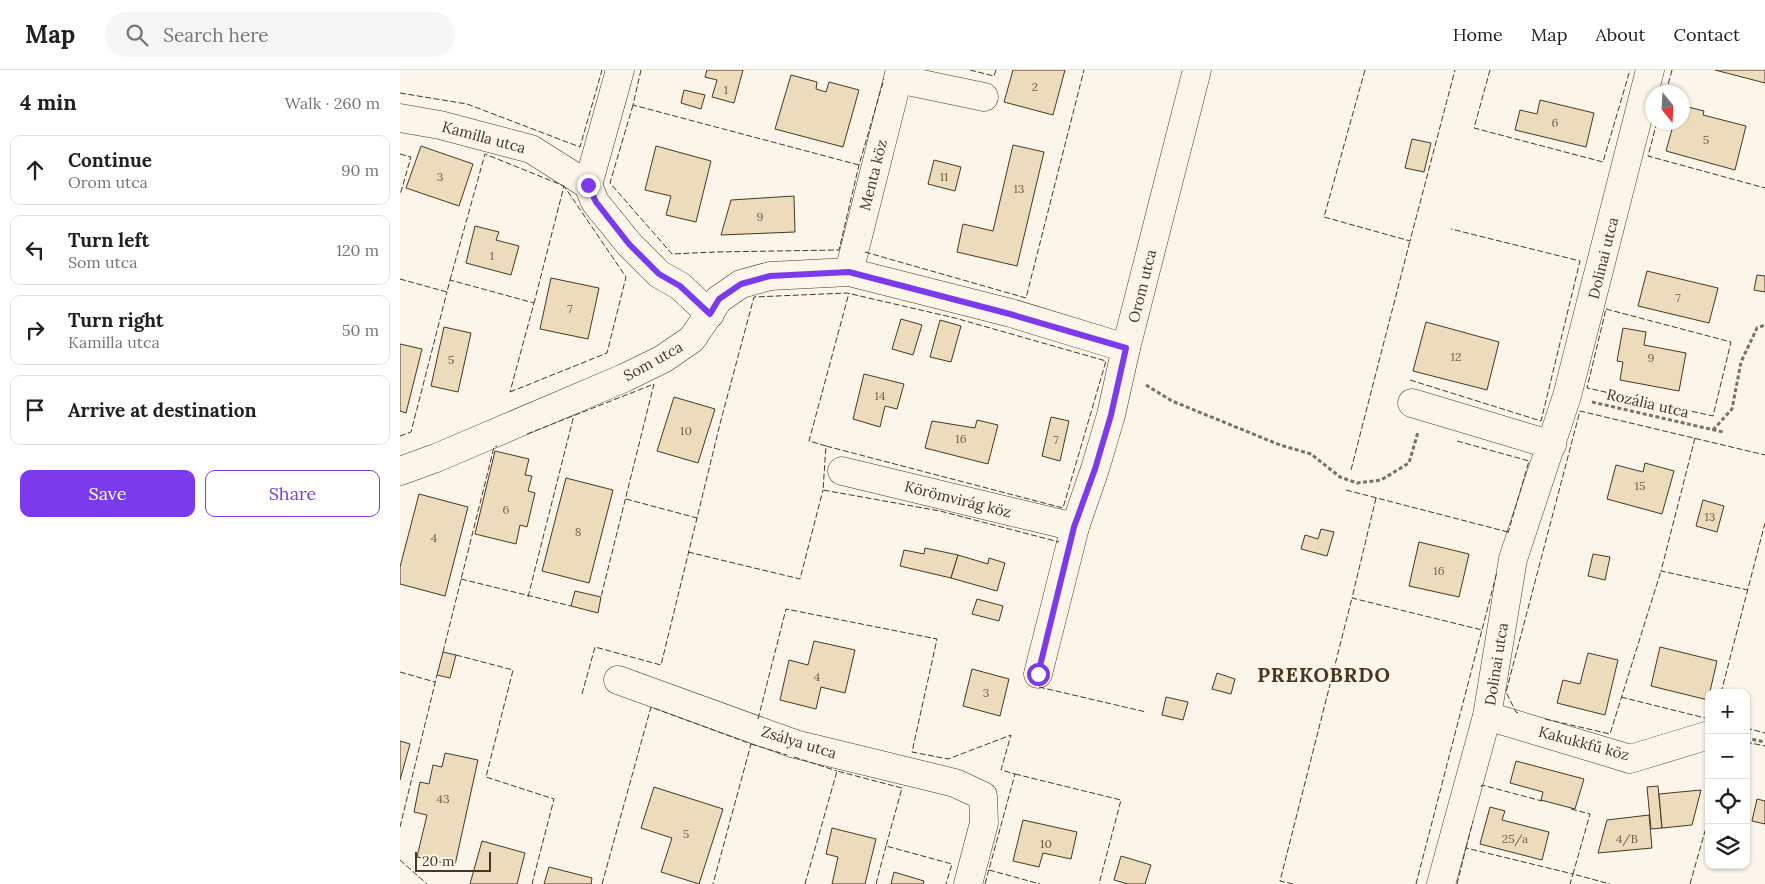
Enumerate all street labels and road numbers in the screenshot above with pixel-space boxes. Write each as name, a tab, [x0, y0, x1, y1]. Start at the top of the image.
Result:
street label: Kamilla utca	[440, 117, 528, 157]
street label: Menta köz	[855, 137, 891, 213]
street label: Dolinai utca	[1584, 215, 1622, 301]
street label: Orom utca	[1124, 247, 1160, 325]
street label: Som utca	[620, 337, 686, 385]
street label: Rozália utca	[1605, 384, 1691, 422]
street label: Körömvirág köz	[902, 476, 1014, 522]
street label: Dolinai utca	[1480, 621, 1512, 707]
street label: Zsálya utca	[759, 722, 839, 763]
street label: Kakukkfű köz	[1536, 722, 1632, 764]

